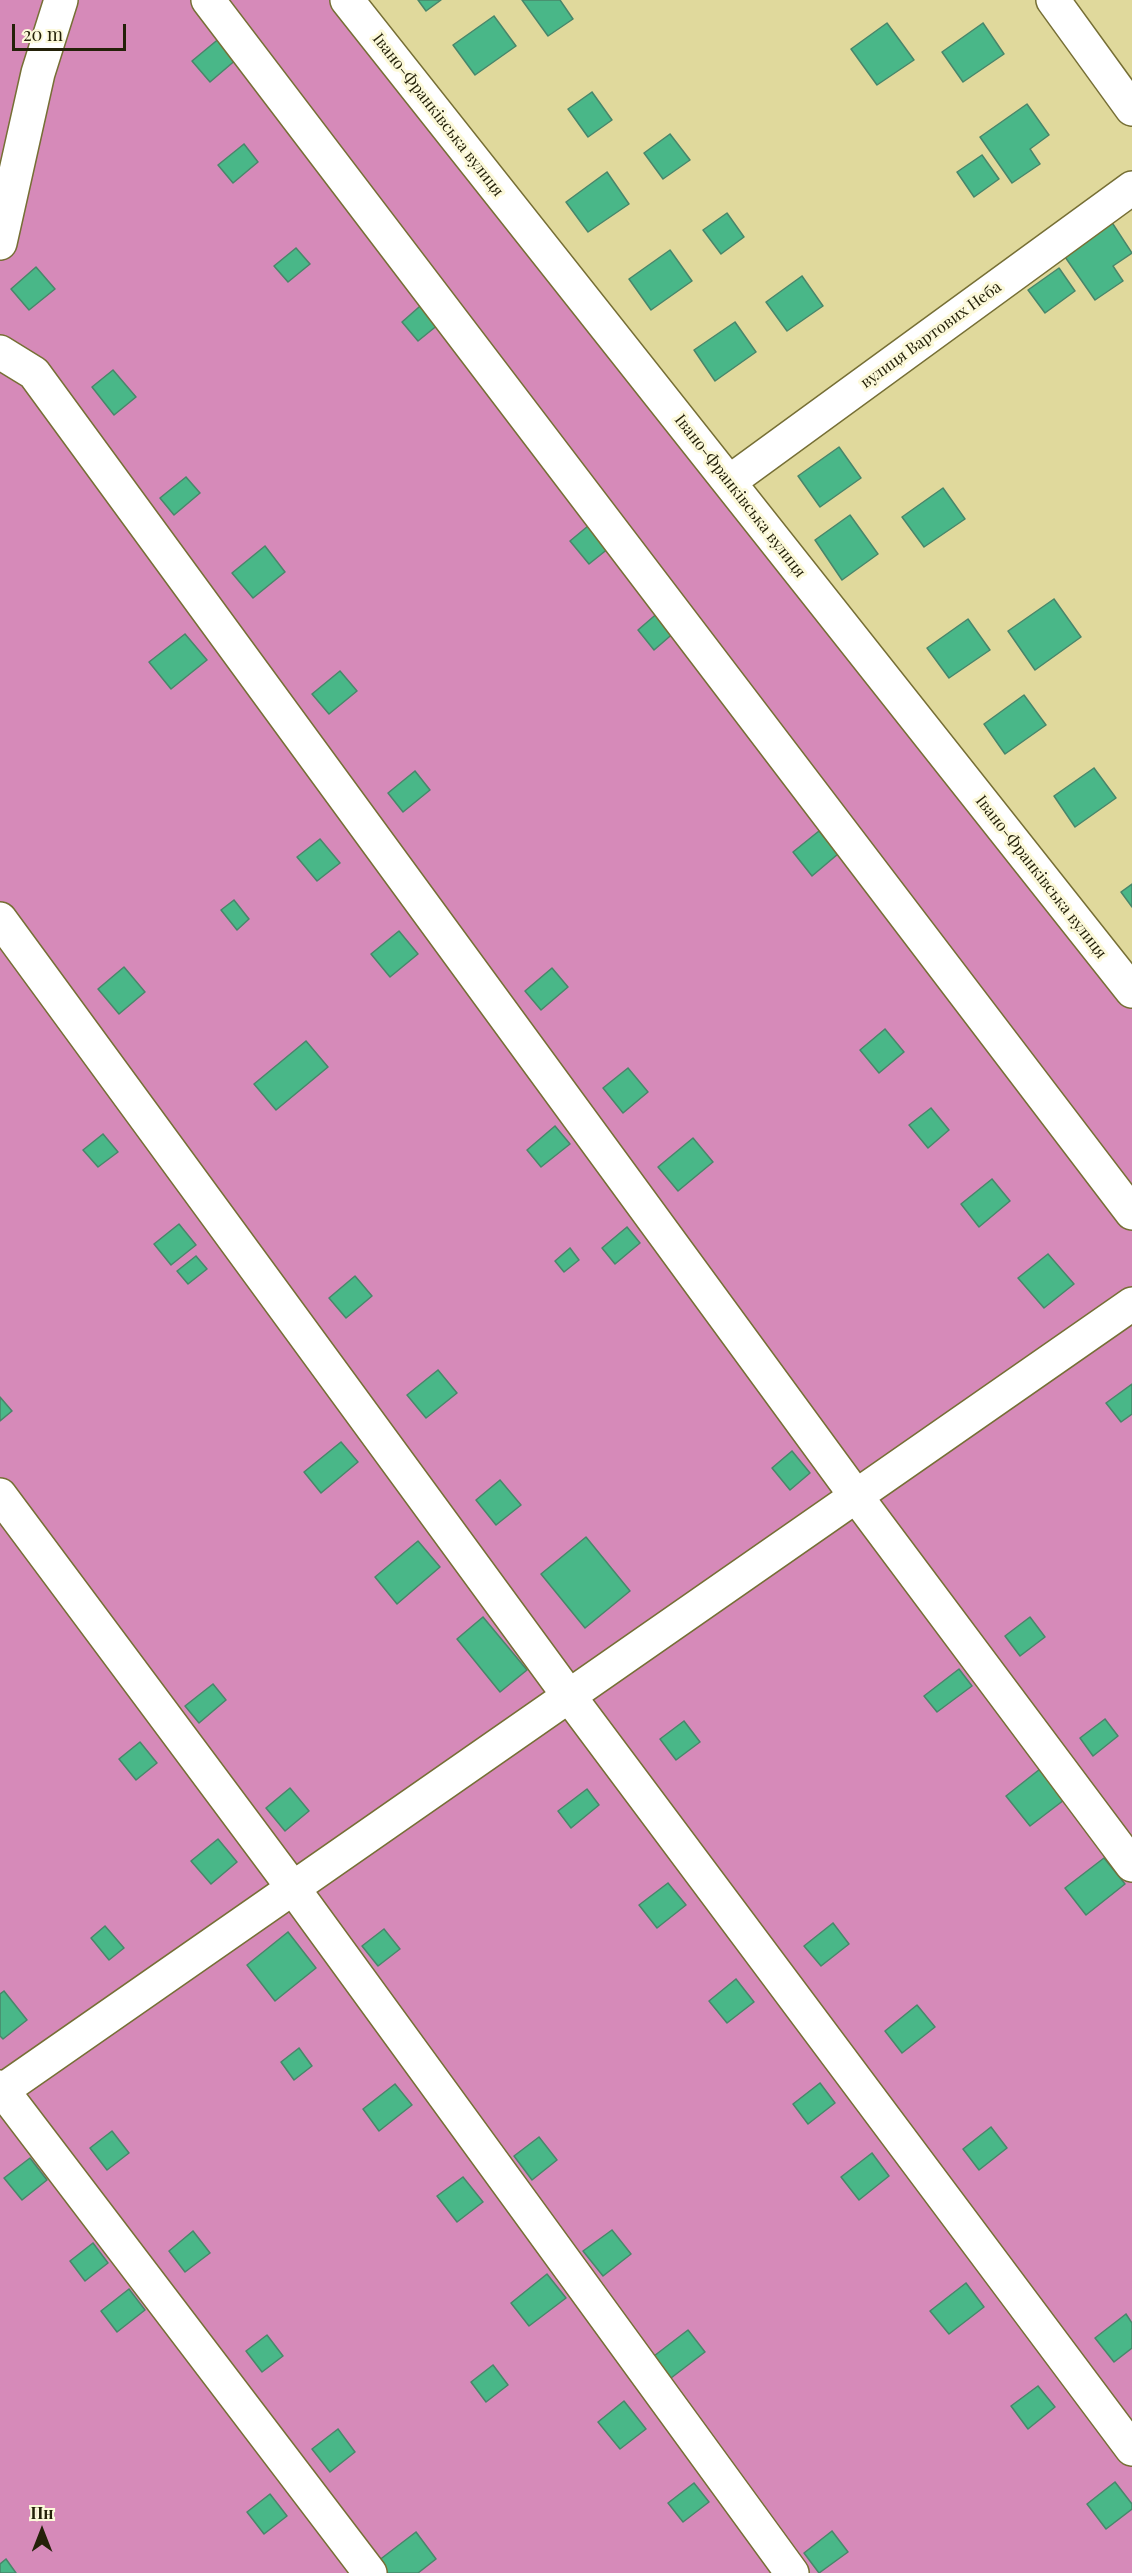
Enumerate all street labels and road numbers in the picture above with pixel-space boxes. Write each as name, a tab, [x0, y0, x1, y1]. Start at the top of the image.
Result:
street label: Івано-Франківська вулиця	[368, 30, 508, 200]
street label: вулиця Вартових Неба	[857, 278, 1005, 392]
street label: Івано-Франківська вулиця	[670, 411, 810, 581]
street label: Івано-Франківська вулиця	[971, 792, 1111, 962]

